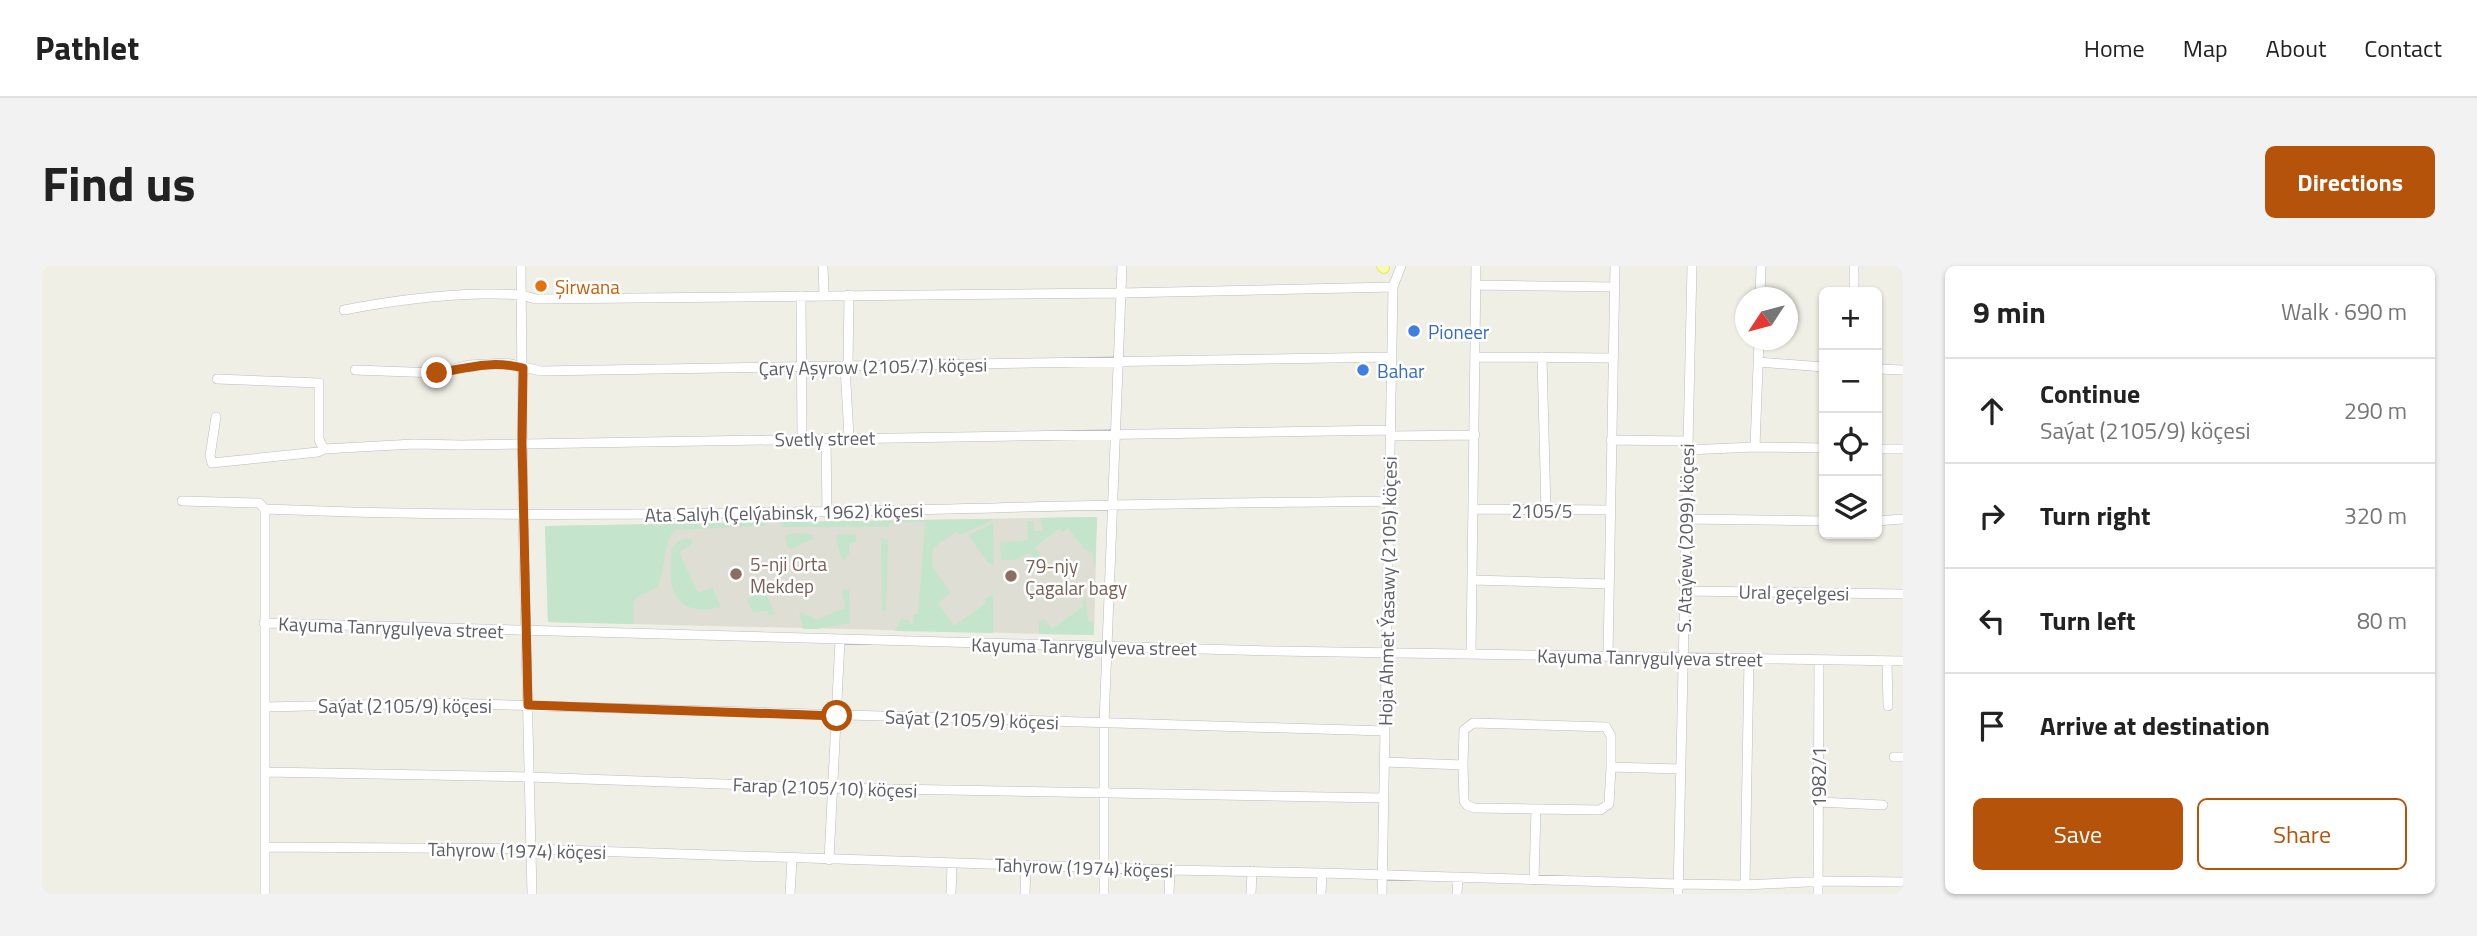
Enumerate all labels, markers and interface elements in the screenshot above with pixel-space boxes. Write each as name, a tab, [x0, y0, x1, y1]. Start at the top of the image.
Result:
text: Pathlet	[35, 23, 139, 73]
text: Home	[2084, 30, 2145, 66]
text: Map	[2183, 30, 2228, 66]
text: About	[2266, 30, 2326, 66]
text: Contact	[2364, 30, 2442, 66]
text: Find us	[42, 145, 196, 220]
button: Directions	[2265, 146, 2435, 218]
place label: Şirwana	[555, 272, 620, 301]
marker: Şirwana	[533, 278, 549, 294]
north arrow	[1735, 287, 1798, 350]
map controls	[1819, 287, 1882, 539]
button: +	[1819, 287, 1882, 350]
text: 9 min	[1973, 289, 2046, 335]
text: Walk · 690 m	[2281, 294, 2407, 329]
place label: Pioneer	[1428, 317, 1490, 346]
marker: Pioneer	[1406, 323, 1422, 339]
street label: Çary Aşyrow (2105/7) köçesi	[758, 350, 988, 382]
button: −	[1819, 350, 1882, 413]
place label: Bahar	[1377, 356, 1425, 385]
route end	[421, 357, 452, 388]
marker: Bahar	[1355, 362, 1371, 378]
text: Continue	[2040, 374, 2140, 413]
icon: ahead	[1973, 392, 2011, 430]
text: 290 m	[2344, 393, 2407, 428]
button: locate	[1819, 413, 1882, 476]
text: Saýat (2105/9) köçesi	[2040, 413, 2251, 448]
street label: Svetly street	[774, 423, 876, 453]
street label: S. Ataýew (2099) köçesi	[1669, 443, 1701, 633]
street label: Hoja Ahmet Ýasawy (2105) köçesi	[1370, 456, 1404, 726]
button: layers	[1819, 476, 1882, 539]
street label: Ata Salyh (Çelýabinsk, 1962) köçesi	[644, 495, 924, 529]
street label: 2105/5	[1511, 496, 1573, 525]
text: Turn right	[2040, 496, 2151, 535]
icon: right	[1973, 497, 2011, 535]
text: 320 m	[2344, 498, 2407, 533]
place label: 5-nji Orta Mekdep	[750, 549, 827, 600]
place label: 79-njy Çagalar bagy	[1025, 551, 1127, 602]
marker: 5-nji Orta Mekdep	[728, 566, 744, 582]
marker: 79-njy Çagalar bagy	[1003, 568, 1019, 584]
street label: Ural geçelgesi	[1738, 577, 1850, 607]
text: Turn left	[2040, 601, 2135, 640]
icon: left	[1973, 602, 2011, 640]
text: 80 m	[2357, 603, 2407, 638]
street label: Kayuma Tanrygulyeva street	[278, 609, 505, 645]
street label: Kayuma Tanrygulyeva street	[971, 630, 1197, 662]
street label: Kayuma Tanrygulyeva street	[1537, 641, 1763, 673]
street label: Saýat (2105/9) köçesi	[318, 691, 492, 720]
route start	[821, 700, 852, 731]
street label: Saýat (2105/9) köçesi	[885, 701, 1059, 737]
text: Arrive at destination	[2040, 706, 2270, 745]
icon: arrive	[1973, 707, 2011, 745]
street label: 1982/1	[1804, 746, 1833, 808]
street label: Farap (2105/10) köçesi	[732, 769, 918, 805]
button: Save	[1973, 798, 2183, 870]
button: Share	[2197, 798, 2407, 870]
street label: Tahyrow (1974) köçesi	[428, 834, 606, 866]
street label: Tahyrow (1974) köçesi	[994, 849, 1174, 885]

